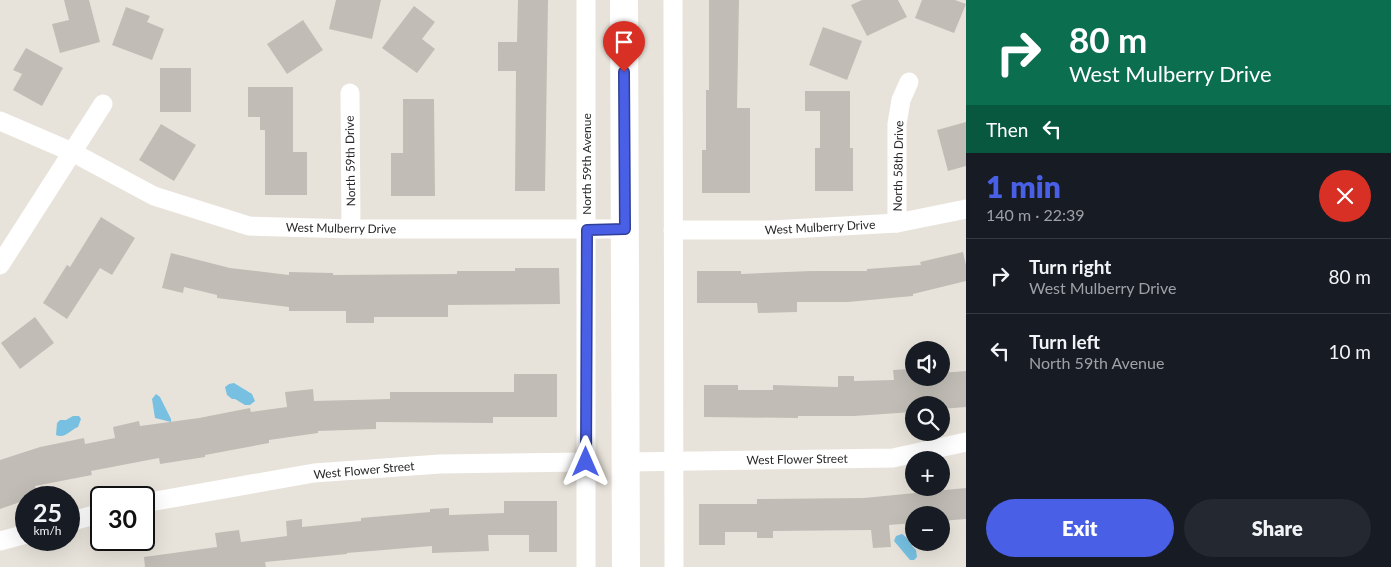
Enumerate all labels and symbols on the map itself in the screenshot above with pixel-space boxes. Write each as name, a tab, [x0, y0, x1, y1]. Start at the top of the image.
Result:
pin	[603, 21, 645, 72]
street label: North 59th Avenue	[579, 113, 594, 215]
street label: North 59th Drive	[342, 115, 358, 207]
street label: North 58th Drive	[890, 120, 906, 212]
street label: West Mulberry Drive	[764, 217, 876, 237]
street label: West Mulberry Drive	[286, 220, 396, 236]
position arrow	[559, 435, 611, 487]
street label: West Flower Street	[746, 451, 848, 467]
street label: West Flower Street	[313, 458, 416, 482]
speed limit sign: 30	[90, 486, 155, 551]

